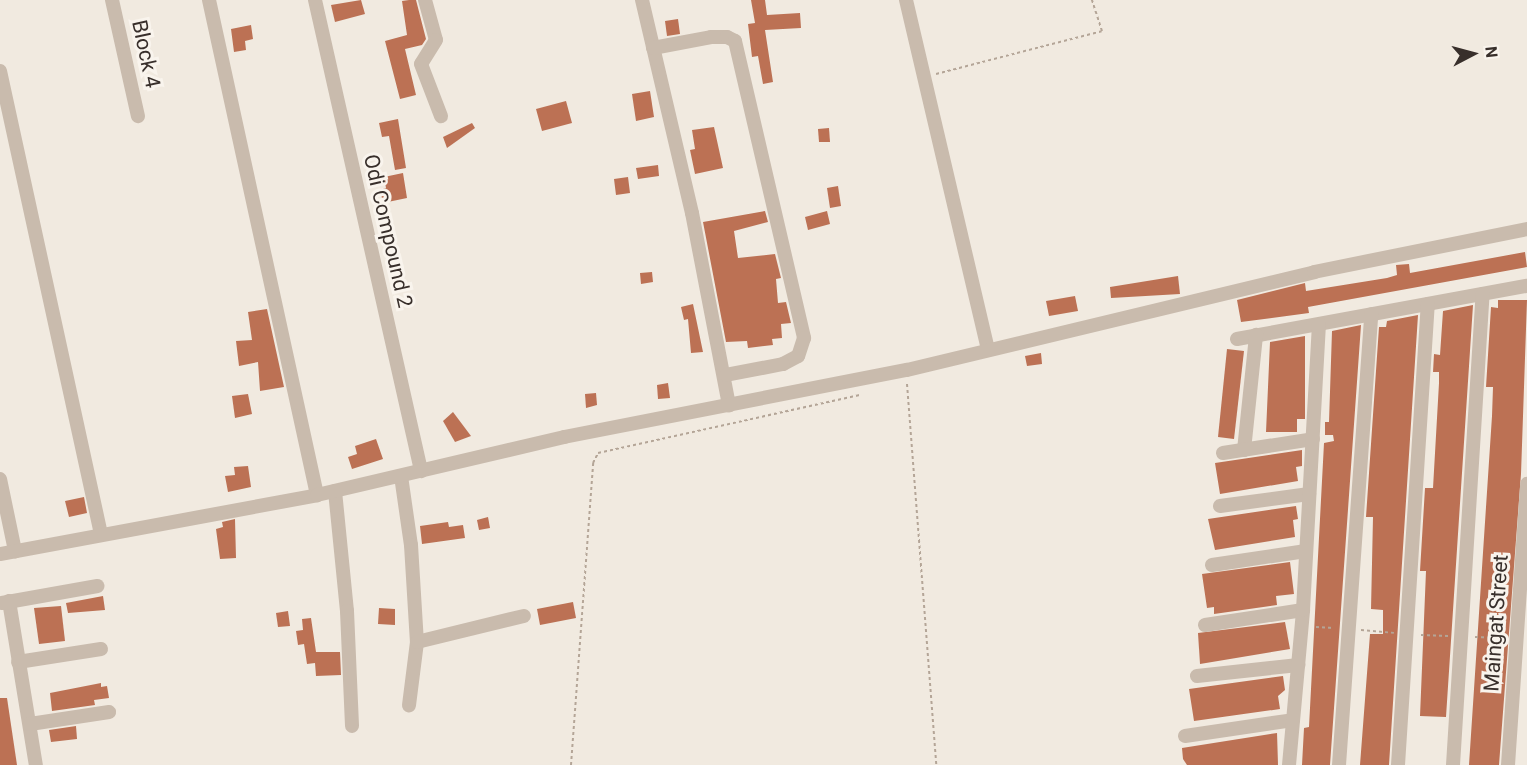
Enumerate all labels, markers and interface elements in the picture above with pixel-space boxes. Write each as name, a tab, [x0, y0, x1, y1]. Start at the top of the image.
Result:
street label: Block 4	[127, 18, 165, 90]
north arrow	[1443, 24, 1503, 84]
text: N	[1481, 45, 1501, 59]
street label: Odi Compound 2	[358, 152, 418, 310]
street label: Maingat Street	[1479, 554, 1513, 692]

